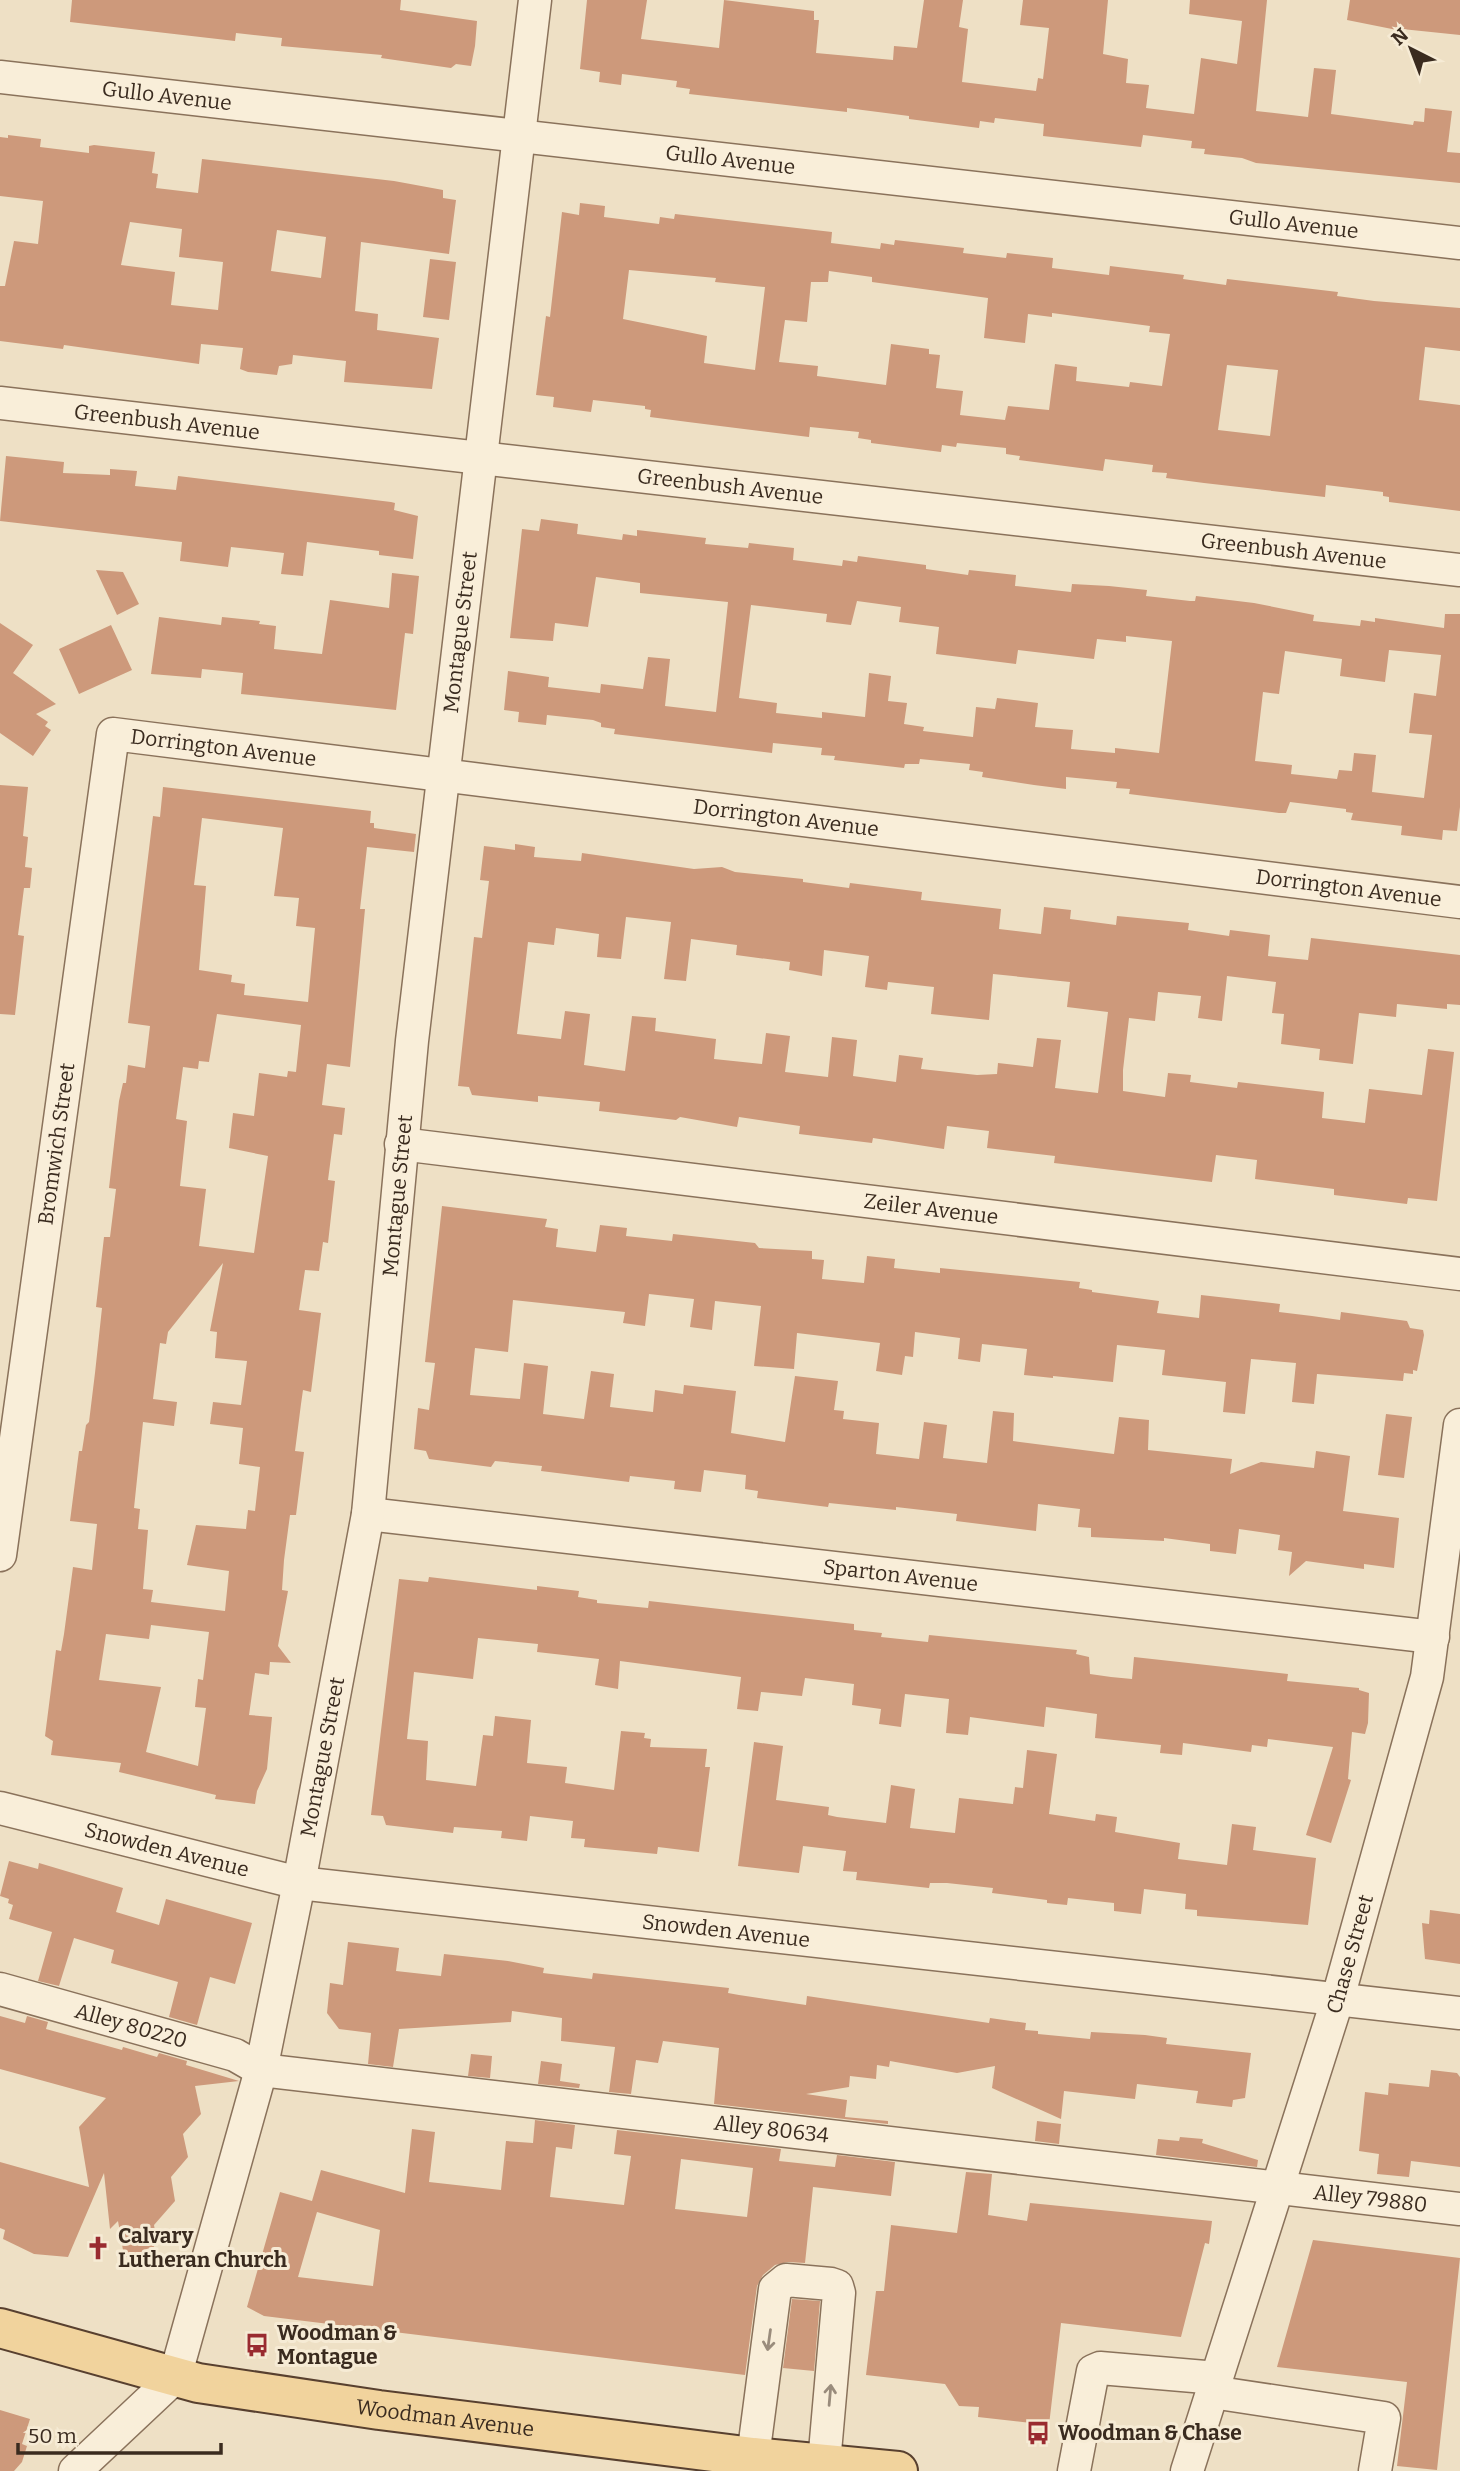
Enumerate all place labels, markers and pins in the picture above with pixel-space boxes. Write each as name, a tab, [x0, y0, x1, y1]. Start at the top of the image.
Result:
place label: Calvary Lutheran Church	[118, 2223, 288, 2273]
church icon: Calvary Lutheran Church	[84, 2234, 112, 2262]
place label: Woodman & Montague	[277, 2320, 397, 2370]
bus stop icon: Woodman & Montague	[243, 2331, 271, 2359]
bus stop icon: Woodman & Chase	[1024, 2419, 1052, 2447]
place label: Woodman & Chase	[1058, 2420, 1242, 2446]

